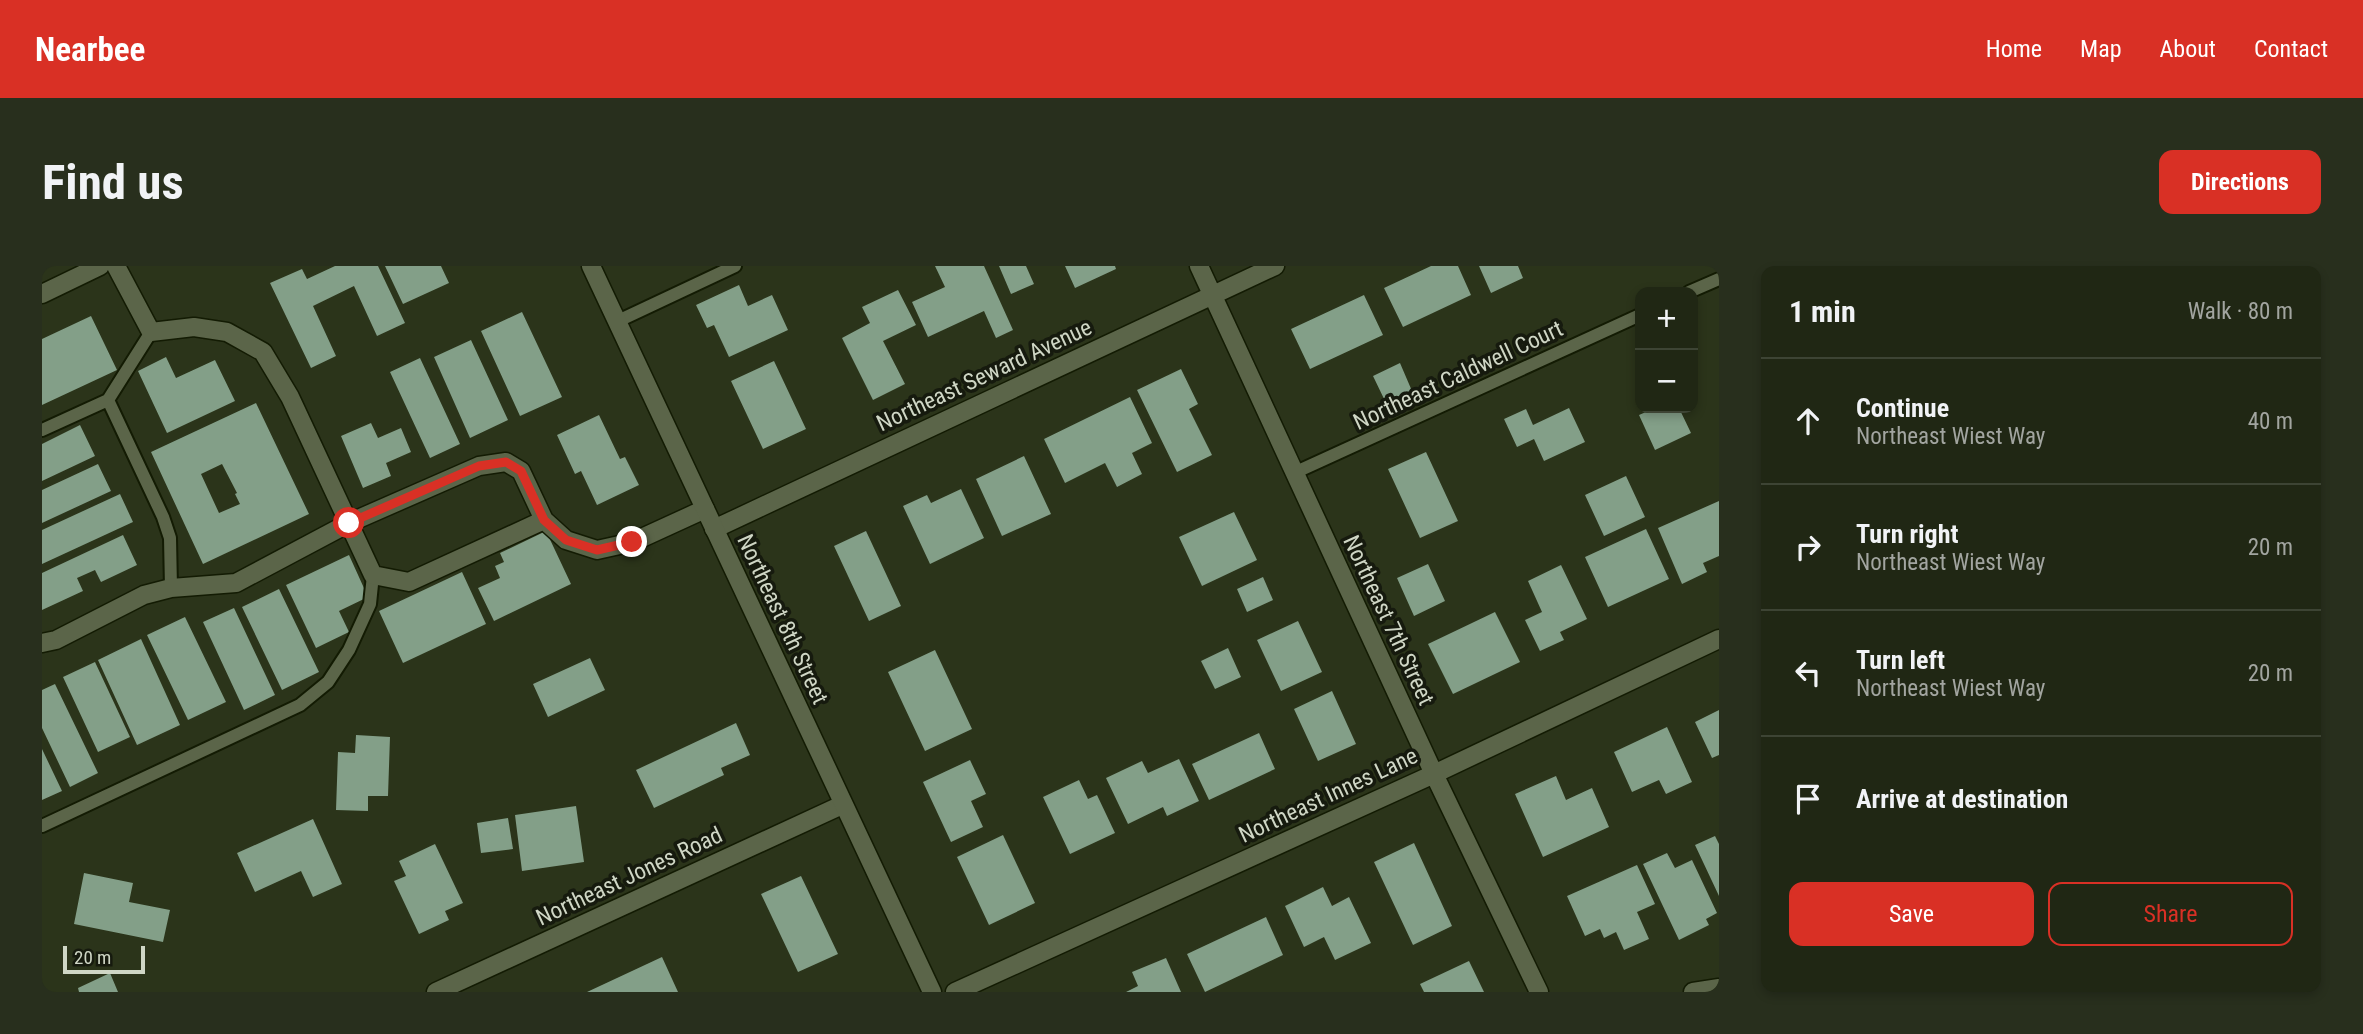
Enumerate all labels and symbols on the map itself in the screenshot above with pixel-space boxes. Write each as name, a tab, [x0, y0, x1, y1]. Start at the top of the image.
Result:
street label: Northeast Seward Avenue	[872, 314, 1096, 437]
street label: Northeast Caldwell Court	[1349, 315, 1567, 436]
route start	[333, 507, 364, 538]
route end	[616, 526, 647, 557]
street label: Northeast 8th Street	[731, 530, 834, 708]
street label: Northeast 7th Street	[1337, 531, 1440, 709]
street label: Northeast Innes Lane	[1235, 742, 1422, 849]
street label: Northeast Jones Road	[532, 821, 727, 931]
scale bar	[63, 943, 145, 975]

